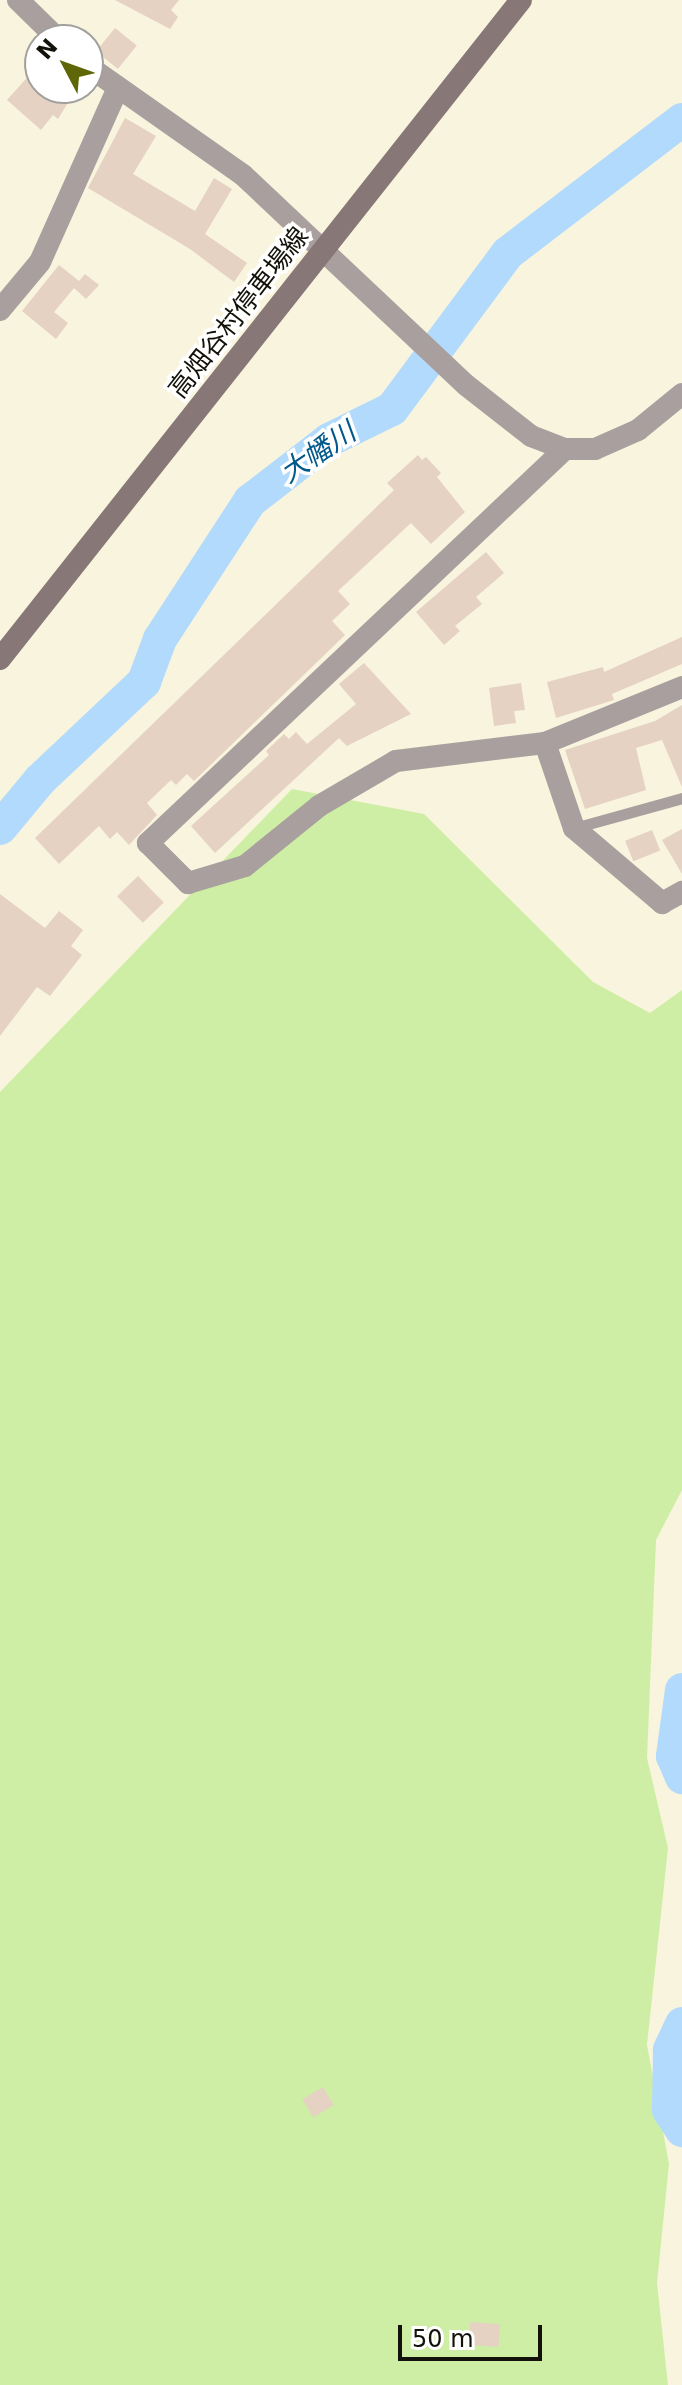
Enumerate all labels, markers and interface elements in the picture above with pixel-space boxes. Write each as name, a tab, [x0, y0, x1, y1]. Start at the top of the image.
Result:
north arrow	[24, 24, 104, 104]
text: N	[32, 34, 62, 64]
street label: 高畑谷村停車場線	[163, 221, 315, 405]
water label: 大幡川	[274, 416, 362, 490]
scale bar	[402, 2309, 546, 2359]
text: 50 m	[412, 2325, 474, 2353]

